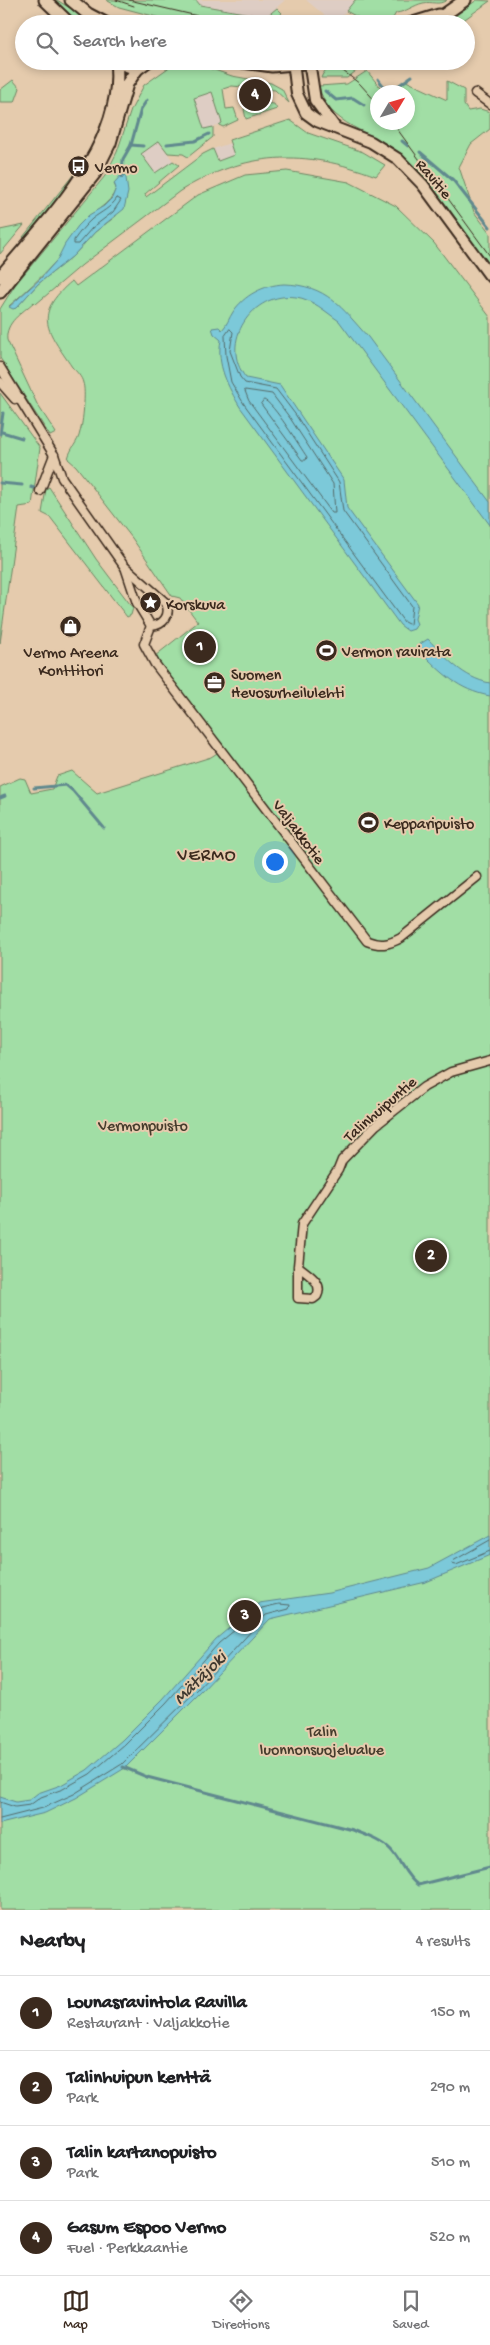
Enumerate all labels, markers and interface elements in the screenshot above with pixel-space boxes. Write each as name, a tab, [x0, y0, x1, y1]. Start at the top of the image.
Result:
search box	[15, 15, 475, 70]
icon: search	[33, 29, 61, 57]
text: Search here	[73, 31, 167, 54]
pin: 4	[239, 76, 271, 114]
north arrow	[370, 85, 415, 130]
bus stop icon: Vermo	[67, 154, 91, 178]
street label: Ravitie	[410, 157, 455, 205]
place label: Vermo	[94, 160, 137, 179]
place icon: Korskuva	[138, 591, 162, 615]
place label: Korskuva	[166, 597, 226, 616]
shop icon: Vermo Areena Konttitori	[59, 615, 83, 639]
pin: 1	[184, 628, 216, 666]
sports icon: Vermon ravirata	[314, 638, 338, 662]
place label: Vermon ravirata	[341, 644, 452, 663]
place label: Vermo Areena Konttitori	[23, 645, 119, 682]
place label: Suomen Hevosurheilulehti	[231, 667, 345, 704]
office icon: Suomen Hevosurheilulehti	[203, 670, 227, 694]
street label: Valjakkotie	[266, 796, 328, 870]
sports icon: Kepparipuisto	[356, 810, 380, 834]
place label: Kepparipuisto	[384, 816, 474, 835]
district label: VERMO	[177, 846, 236, 867]
your location	[262, 849, 288, 875]
street label: Talinhuipuntie	[340, 1073, 422, 1148]
park label: Vermonpuisto	[97, 1118, 188, 1137]
pin: 2	[415, 1237, 447, 1275]
pin: 3	[229, 1597, 261, 1635]
water label: Mätäjoki	[170, 1646, 233, 1710]
park label: Talin luonnonsuojelualue	[260, 1724, 385, 1761]
text: Nearby	[20, 1930, 85, 1955]
text: 4 results	[415, 1933, 470, 1952]
text: Lounasravintola Ravilla	[67, 1992, 247, 2015]
text: 1	[33, 2004, 39, 2023]
text: 150 m	[431, 2004, 470, 2023]
text: Restaurant · Valjakkotie	[67, 2015, 229, 2034]
text: Talinhuipun kenttä	[67, 2067, 211, 2090]
text: 2	[32, 2079, 40, 2098]
text: 290 m	[430, 2079, 470, 2098]
text: Park	[67, 2090, 98, 2109]
text: Talin kartanopuisto	[67, 2142, 217, 2165]
text: 3	[32, 2154, 40, 2173]
text: 510 m	[431, 2154, 470, 2173]
text: Park	[67, 2165, 98, 2184]
text: Gasum Espoo Vermo	[67, 2217, 226, 2240]
text: 4	[32, 2229, 40, 2248]
text: 520 m	[430, 2229, 470, 2248]
text: Fuel · Perkkaantie	[67, 2240, 188, 2259]
tab: Map	[62, 2287, 90, 2334]
tab: Directions	[213, 2287, 270, 2334]
tab: Saved	[393, 2287, 428, 2334]

